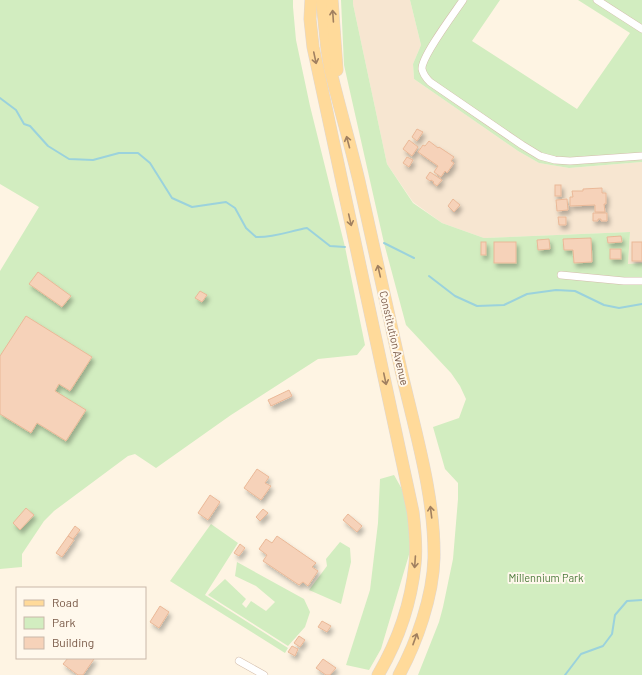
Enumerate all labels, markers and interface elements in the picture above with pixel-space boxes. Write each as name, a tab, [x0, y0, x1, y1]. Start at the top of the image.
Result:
one-way arrow	[329, 10, 336, 23]
one-way arrow	[312, 51, 320, 64]
one-way arrow	[344, 135, 352, 148]
one-way arrow	[347, 214, 355, 227]
one-way arrow	[374, 265, 382, 278]
street label: Constitution Avenue	[377, 289, 412, 386]
one-way arrow	[381, 372, 389, 385]
one-way arrow	[428, 506, 435, 519]
one-way arrow	[411, 555, 418, 568]
park label: Millennium Park	[508, 571, 584, 584]
legend	[16, 587, 146, 659]
text: Road	[52, 595, 79, 609]
text: Park	[52, 615, 76, 629]
one-way arrow	[412, 634, 420, 646]
text: Building	[52, 635, 94, 649]

